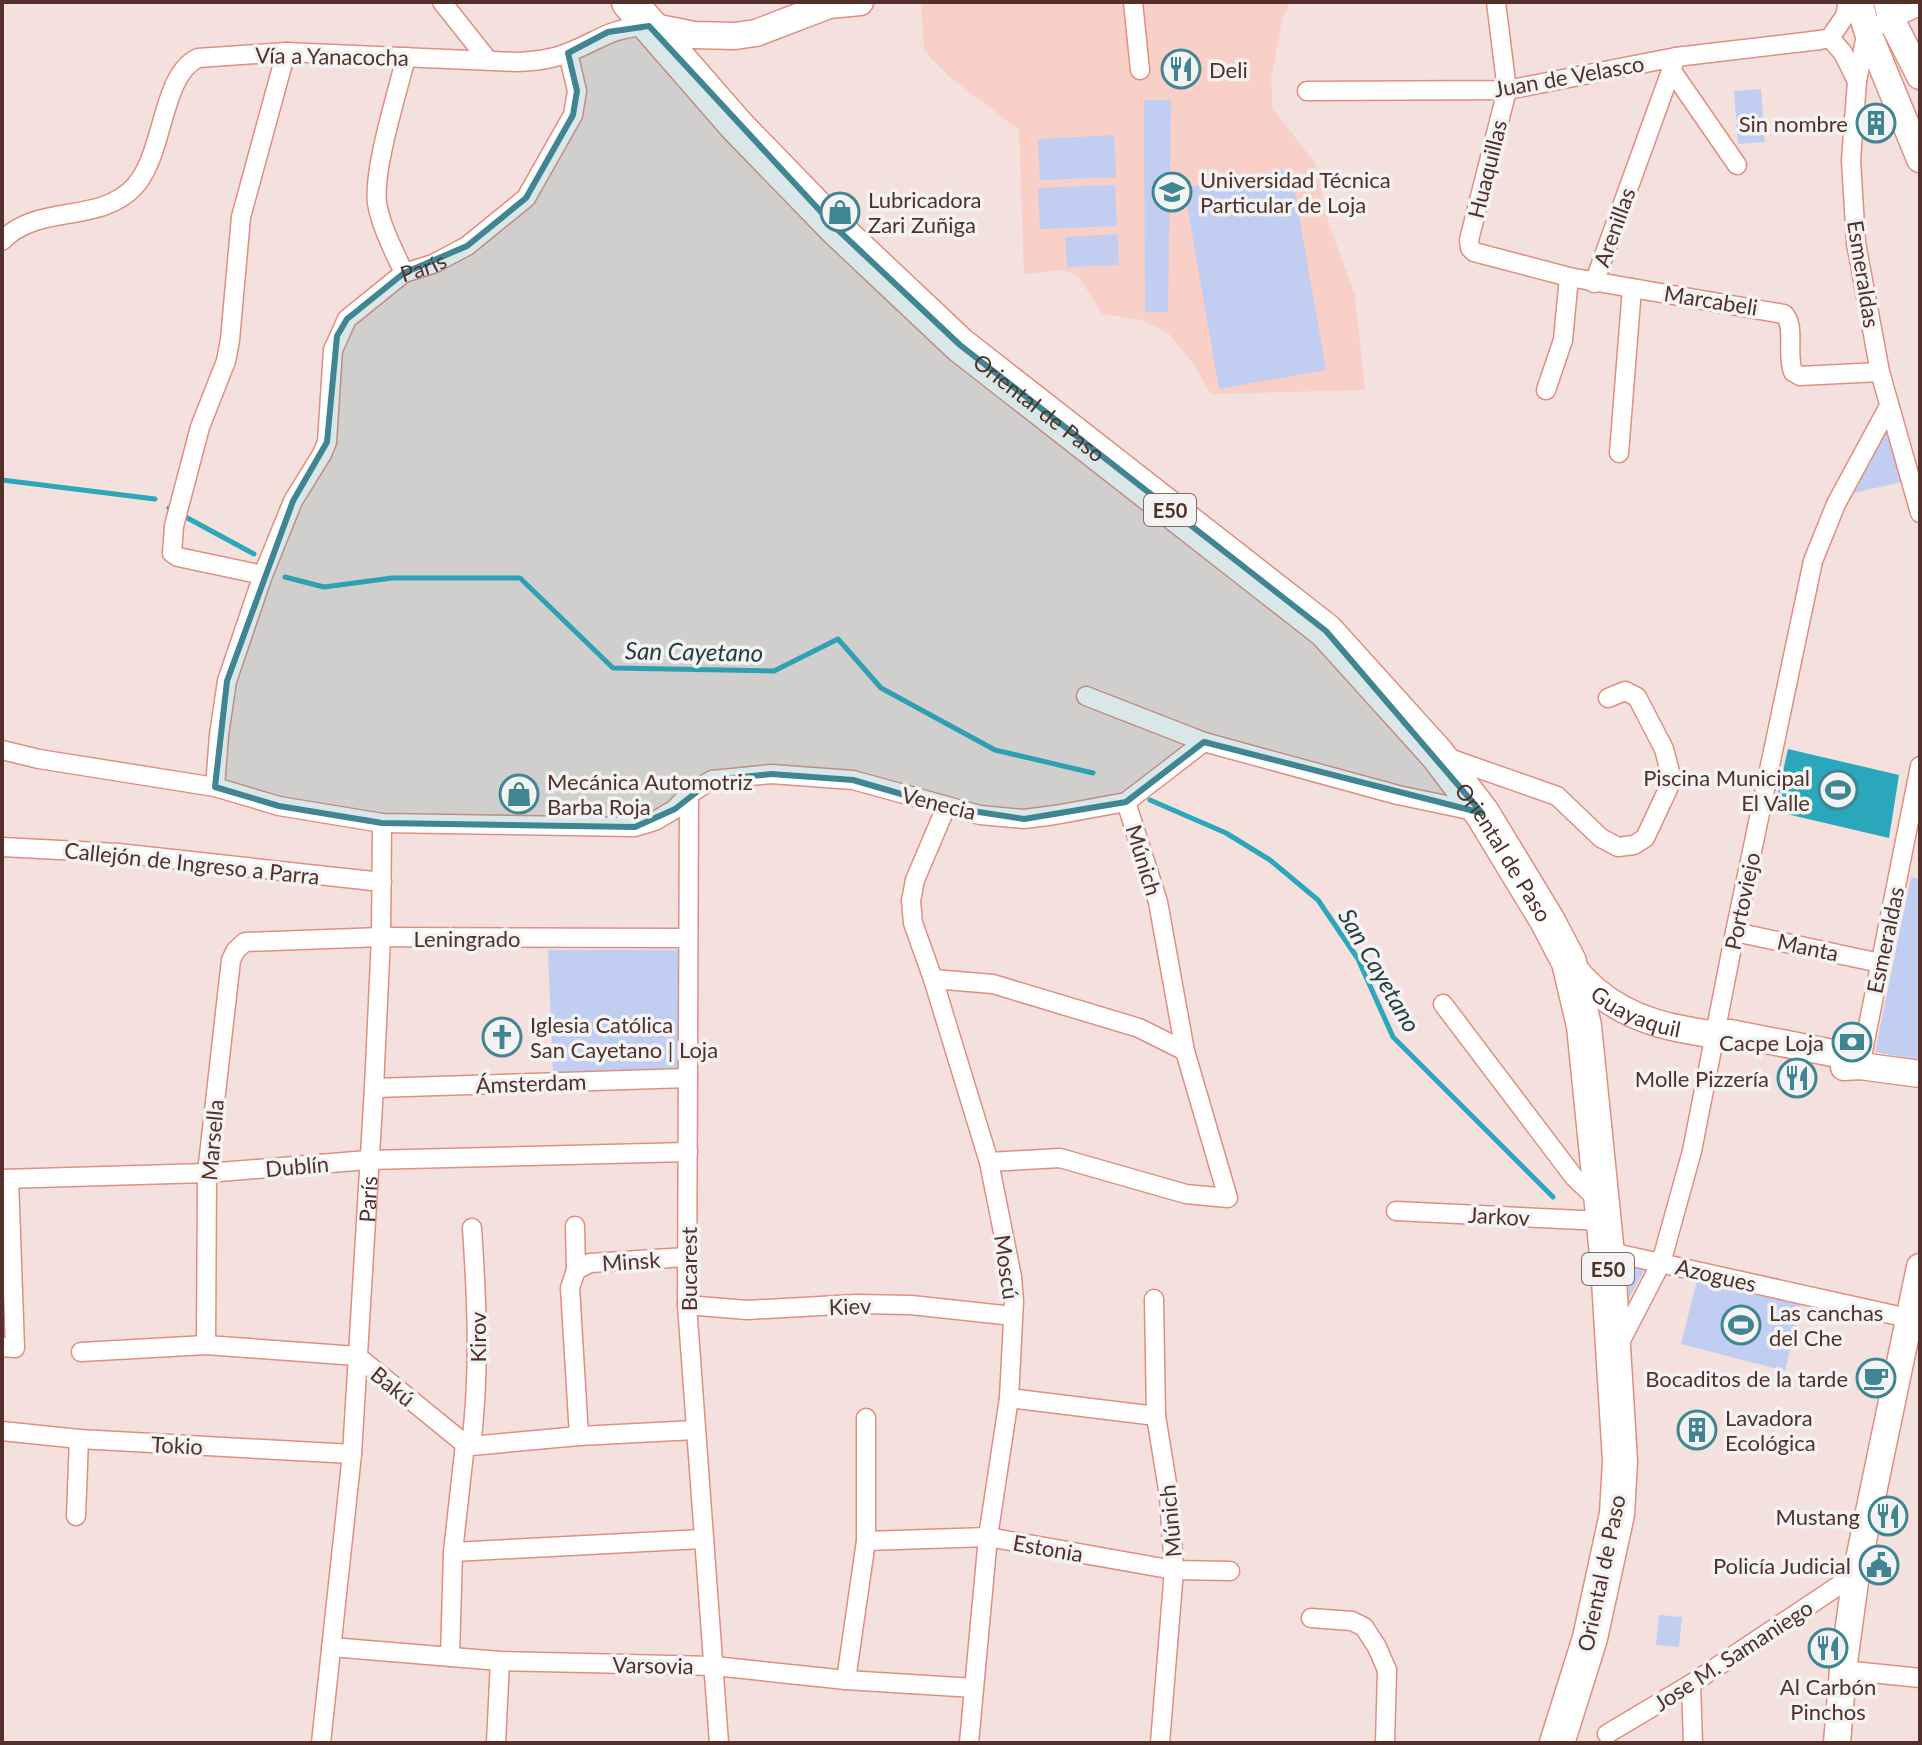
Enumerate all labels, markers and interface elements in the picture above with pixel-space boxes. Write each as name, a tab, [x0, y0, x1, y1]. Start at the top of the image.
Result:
street label: Vía a Yanacocha	[255, 41, 409, 71]
restaurant icon: Deli	[1160, 48, 1202, 90]
street label: Juan de Velasco	[1492, 49, 1646, 103]
place label: Deli	[1209, 56, 1248, 83]
building icon: Sin nombre	[1855, 102, 1897, 144]
place label: Sin nombre	[1739, 110, 1848, 137]
street label: Huaquillas	[1462, 117, 1512, 221]
place label: Universidad Técnica Particular de Loja	[1200, 166, 1391, 218]
school or university icon: Universidad Técnica Particular de Loja	[1151, 171, 1193, 213]
street label: Arenillas	[1587, 184, 1641, 270]
place label: Lubricadora Zari Zuñiga	[868, 186, 982, 238]
shop icon: Lubricadora Zari Zuñiga	[819, 191, 861, 233]
street label: Esmeraldas	[1842, 218, 1886, 330]
street label: París	[397, 246, 451, 287]
street label: Marcabeli	[1662, 279, 1760, 321]
street label: Oriental de Paso	[968, 347, 1111, 467]
road number: E50	[1144, 494, 1196, 526]
water label: San Cayetano	[625, 635, 763, 667]
place label: Piscina Municipal El Valle	[1643, 764, 1810, 816]
place label: Mecánica Automotriz Barba Roja	[547, 768, 753, 820]
sports icon: Piscina Municipal El Valle	[1817, 769, 1859, 811]
shop icon: Mecánica Automotriz Barba Roja	[498, 773, 540, 815]
street label: Oriental de Paso	[1450, 777, 1558, 926]
street label: Venecia	[899, 781, 979, 825]
street label: Múnich	[1120, 821, 1168, 899]
street label: Callejón de Ingreso a Parra	[63, 836, 321, 890]
street label: Portoviejo	[1718, 850, 1766, 952]
street label: Esmeraldas	[1861, 884, 1909, 996]
water label: San Cayetano	[1333, 903, 1427, 1037]
street label: Leningrado	[414, 925, 520, 952]
street label: Manta	[1775, 927, 1841, 967]
street label: Guayaquil	[1586, 979, 1683, 1042]
place label: Iglesia Católica San Cayetano | Loja	[530, 1011, 718, 1063]
church icon: Iglesia Católica San Cayetano | Loja	[481, 1016, 523, 1058]
bank icon: Cacpe Loja	[1831, 1021, 1873, 1063]
place label: Cacpe Loja	[1719, 1029, 1824, 1056]
restaurant icon: Molle Pizzería	[1776, 1057, 1818, 1099]
place label: Molle Pizzería	[1635, 1065, 1769, 1092]
street label: Ámsterdam	[475, 1068, 587, 1098]
street label: Marsella	[195, 1098, 229, 1182]
street label: Dublín	[264, 1150, 330, 1182]
street label: París	[352, 1175, 382, 1223]
street label: Jarkov	[1467, 1201, 1531, 1231]
street label: Bucarest	[675, 1227, 702, 1311]
street label: Moscú	[989, 1233, 1025, 1301]
street label: Minsk	[601, 1245, 662, 1277]
road number: E50	[1582, 1253, 1634, 1285]
street label: Azogues	[1673, 1253, 1759, 1297]
street label: Kiev	[828, 1292, 872, 1320]
place label: Las canchas del Che	[1769, 1299, 1883, 1351]
sports icon: Las canchas del Che	[1720, 1304, 1762, 1346]
street label: Kirov	[464, 1311, 491, 1362]
cafe icon: Bocaditos de la tarde	[1855, 1357, 1897, 1399]
street label: Bakú	[366, 1360, 420, 1412]
place label: Bocaditos de la tarde	[1645, 1365, 1848, 1392]
place label: Lavadora Ecológica	[1725, 1404, 1816, 1456]
building icon: Lavadora Ecológica	[1676, 1409, 1718, 1451]
street label: Tokio	[150, 1430, 204, 1460]
street label: Múnich	[1153, 1484, 1187, 1558]
street label: Oriental de Paso	[1571, 1492, 1631, 1654]
restaurant icon: Mustang	[1867, 1495, 1909, 1537]
place label: Mustang	[1775, 1503, 1860, 1530]
street label: Estonia	[1011, 1529, 1085, 1567]
public building icon: Policía Judicial	[1858, 1544, 1900, 1586]
place label: Policía Judicial	[1713, 1552, 1851, 1579]
street label: Jose M. Samaniego	[1648, 1594, 1818, 1716]
restaurant icon: Al Carbón Pinchos	[1807, 1627, 1849, 1669]
street label: Varsovia	[612, 1651, 694, 1679]
place label: Al Carbón Pinchos	[1780, 1673, 1876, 1725]

